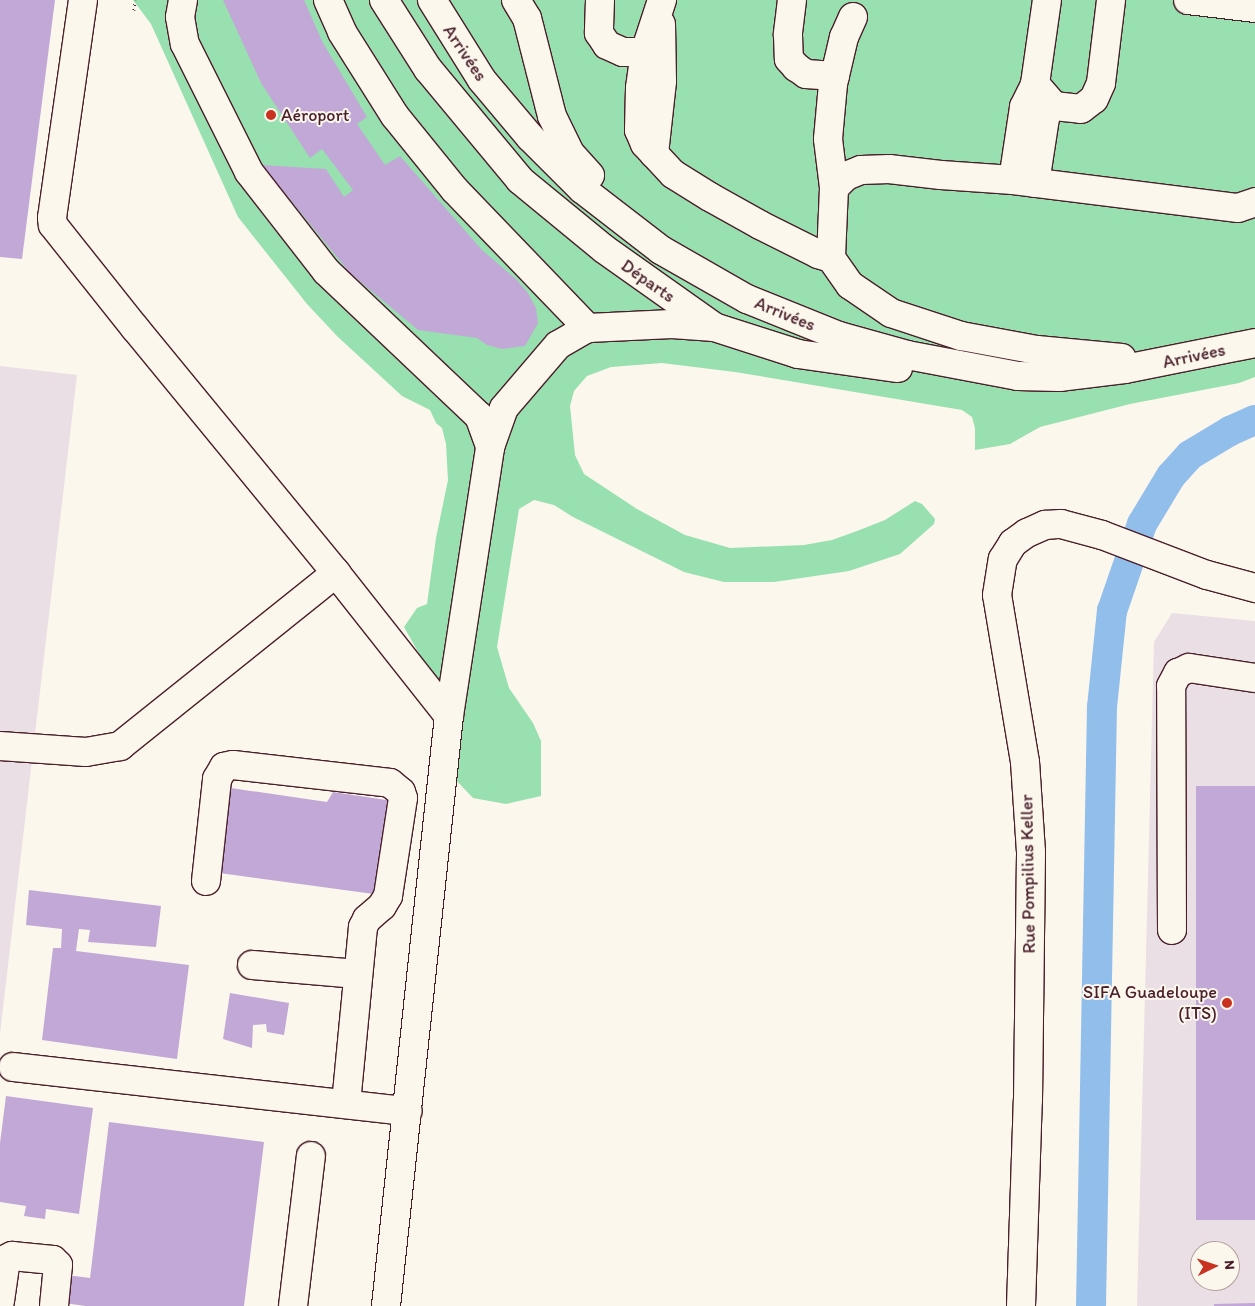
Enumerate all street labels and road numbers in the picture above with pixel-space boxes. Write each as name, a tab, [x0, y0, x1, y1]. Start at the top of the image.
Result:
street label: Arrivées	[438, 21, 492, 85]
street label: Départs	[617, 255, 679, 307]
street label: Arrivées	[751, 292, 819, 336]
street label: Arrivées	[1161, 339, 1227, 373]
street label: Rue Pompilius Keller	[1016, 795, 1040, 953]

